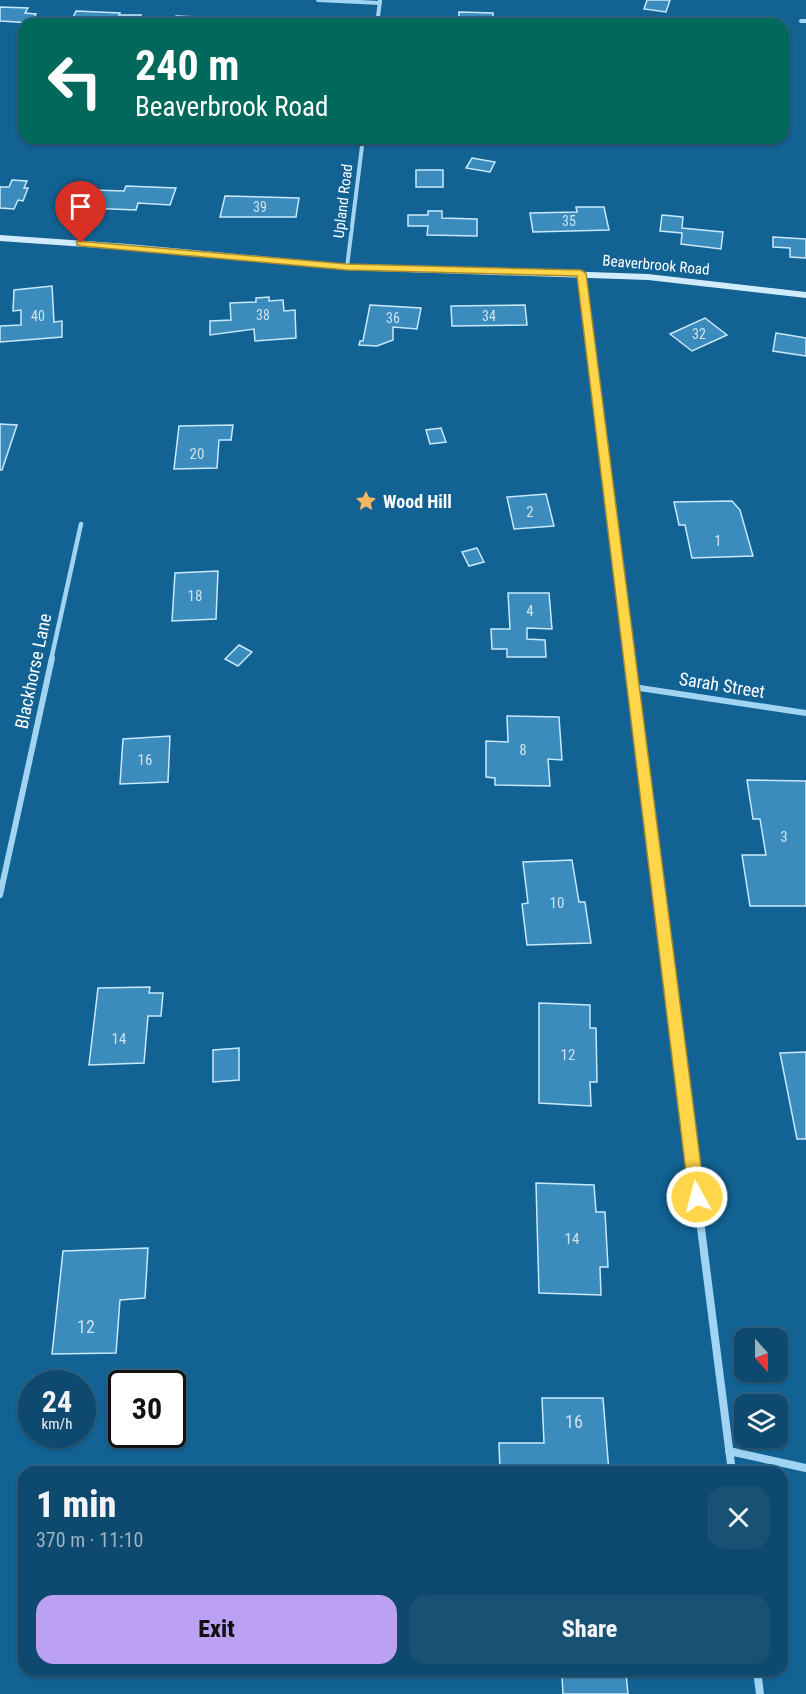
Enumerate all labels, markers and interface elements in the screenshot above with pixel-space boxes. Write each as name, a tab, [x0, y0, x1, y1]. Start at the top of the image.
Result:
text: 240 m	[135, 41, 240, 90]
icon: left	[36, 42, 114, 120]
text: Beaverbrook Road	[135, 91, 328, 123]
street label: Upland Road	[330, 163, 356, 239]
pin	[55, 181, 106, 243]
icon: arrive	[64, 190, 97, 223]
house number: 39	[253, 199, 267, 215]
house number: 35	[562, 213, 576, 229]
street label: Beaverbrook Road	[602, 251, 710, 279]
house number: 38	[256, 307, 270, 323]
house number: 40	[31, 308, 45, 324]
house number: 34	[482, 308, 496, 324]
house number: 36	[386, 310, 400, 326]
house number: 32	[692, 326, 706, 342]
house number: 20	[190, 445, 204, 463]
place icon: Wood Hill	[354, 489, 378, 513]
place label: Wood Hill	[383, 491, 452, 512]
house number: 2	[526, 503, 534, 521]
house number: 1	[714, 532, 722, 550]
house number: 18	[188, 587, 202, 605]
house number: 4	[526, 602, 534, 620]
street label: Blackhorse Lane	[11, 611, 55, 731]
street label: Sarah Street	[678, 668, 766, 702]
house number: 8	[519, 741, 527, 759]
house number: 16	[138, 751, 152, 769]
house number: 3	[780, 828, 788, 846]
house number: 10	[550, 894, 564, 912]
house number: 14	[112, 1030, 126, 1048]
house number: 12	[561, 1046, 575, 1064]
position arrow	[665, 1165, 729, 1229]
house number: 14	[565, 1230, 579, 1248]
house number: 12	[77, 1316, 95, 1337]
north arrow	[734, 1328, 788, 1382]
map controls	[734, 1328, 788, 1448]
speed limit sign: 30	[108, 1370, 186, 1448]
text: 24	[42, 1384, 72, 1419]
button: layers	[734, 1394, 788, 1448]
house number: 16	[565, 1411, 583, 1432]
text: km/h	[42, 1415, 72, 1433]
text: 1 min	[36, 1484, 116, 1526]
button: close	[707, 1486, 770, 1549]
text: 370 m · 11:10	[36, 1528, 143, 1552]
button: Exit	[36, 1595, 397, 1664]
button: Share	[409, 1595, 770, 1664]

